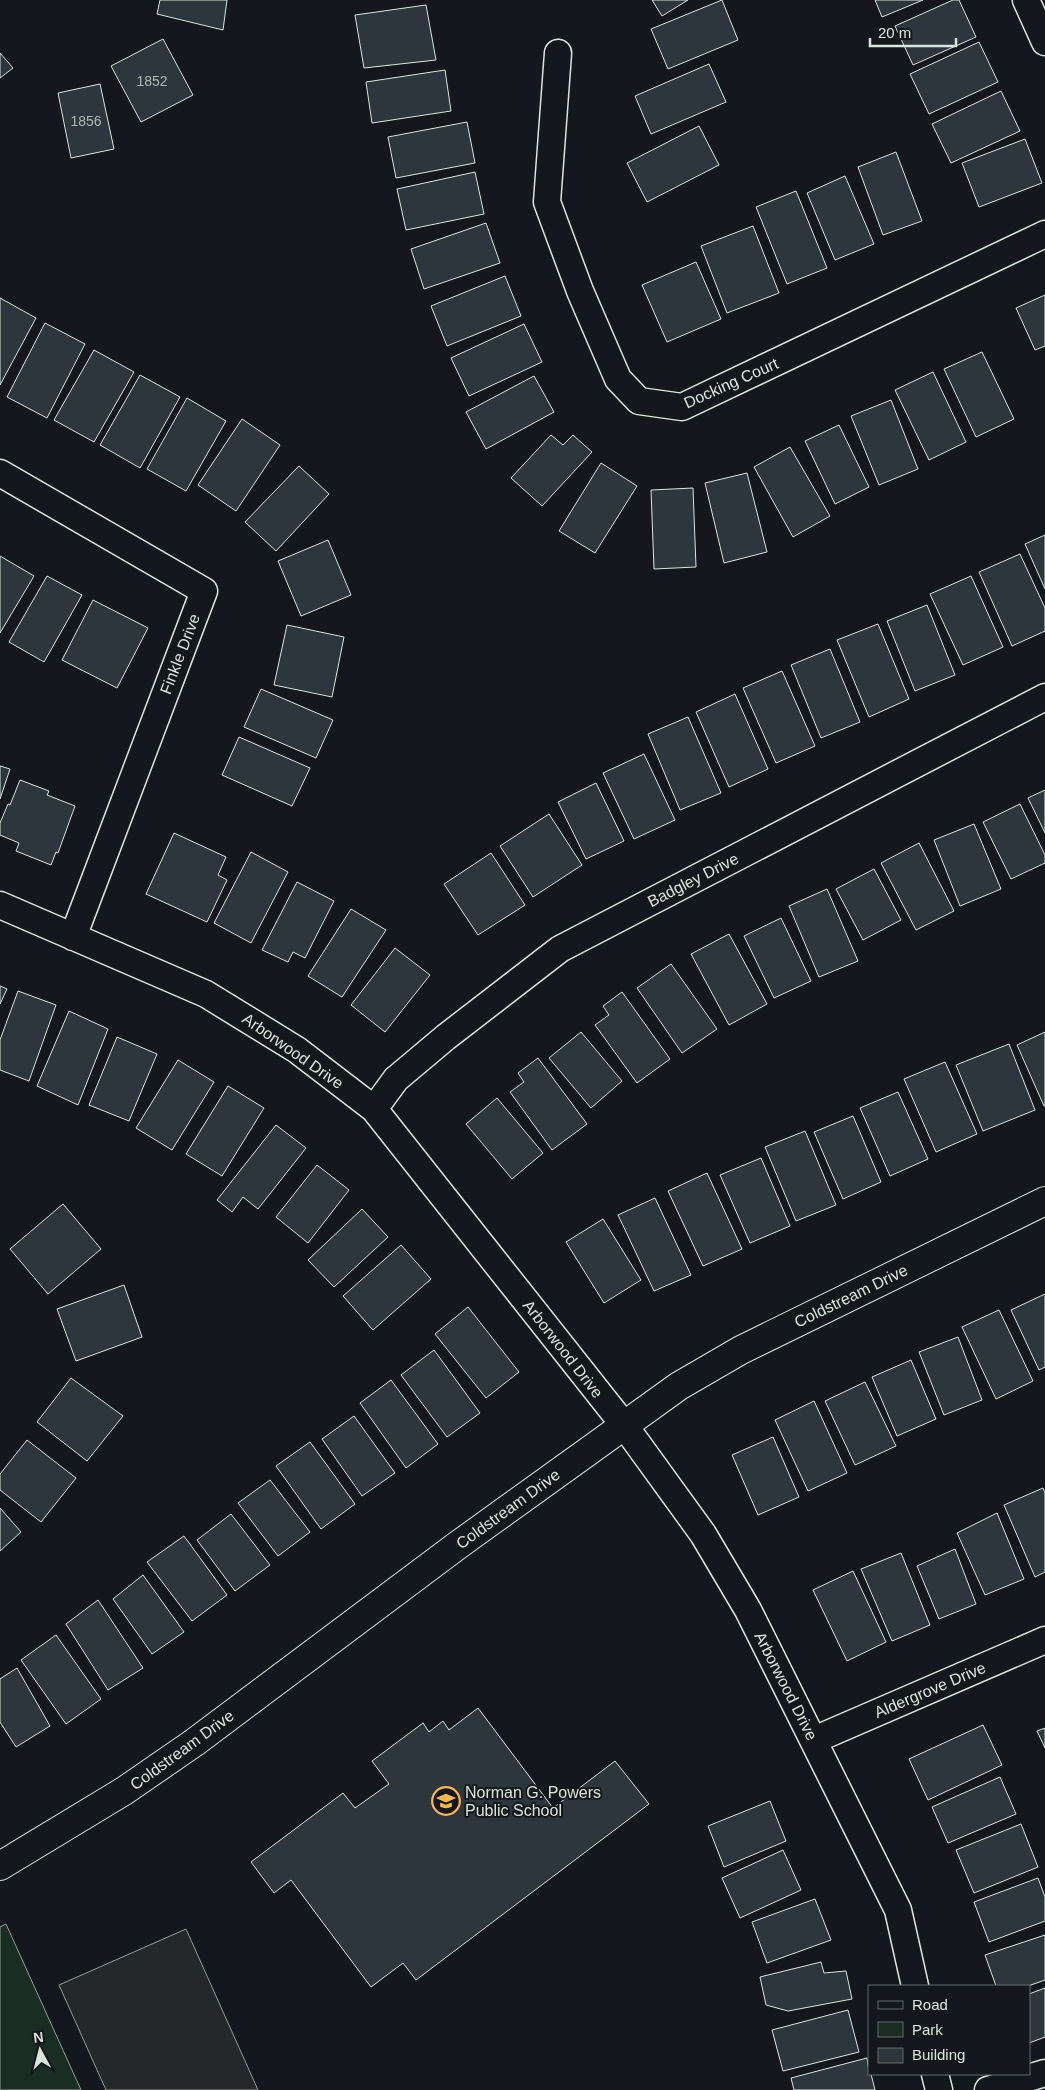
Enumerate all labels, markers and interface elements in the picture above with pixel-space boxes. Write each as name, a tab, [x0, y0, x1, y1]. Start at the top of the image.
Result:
scale bar	[870, 15, 956, 47]
text: 20 m	[878, 24, 911, 41]
house number: 1852	[136, 73, 168, 89]
house number: 1856	[70, 113, 102, 129]
street label: Docking Court	[681, 354, 781, 411]
street label: Finkle Drive	[157, 611, 203, 696]
street label: Badgley Drive	[645, 850, 741, 910]
street label: Arborwood Drive	[239, 1010, 347, 1092]
street label: Coldstream Drive	[792, 1261, 910, 1331]
street label: Arborwood Drive	[520, 1297, 606, 1401]
street label: Coldstream Drive	[453, 1466, 563, 1552]
street label: Arborwood Drive	[751, 1629, 821, 1743]
street label: Aldergrove Drive	[872, 1659, 988, 1721]
street label: Coldstream Drive	[127, 1707, 237, 1793]
place label: Norman G. Powers Public School	[465, 1784, 601, 1819]
school or university icon: Norman G. Powers Public School	[431, 1786, 461, 1816]
legend	[868, 1985, 1030, 2075]
text: Road	[912, 1996, 948, 2013]
text: Park	[912, 2021, 943, 2038]
north arrow	[15, 2025, 65, 2075]
text: N	[32, 2029, 44, 2046]
text: Building	[912, 2046, 965, 2063]

